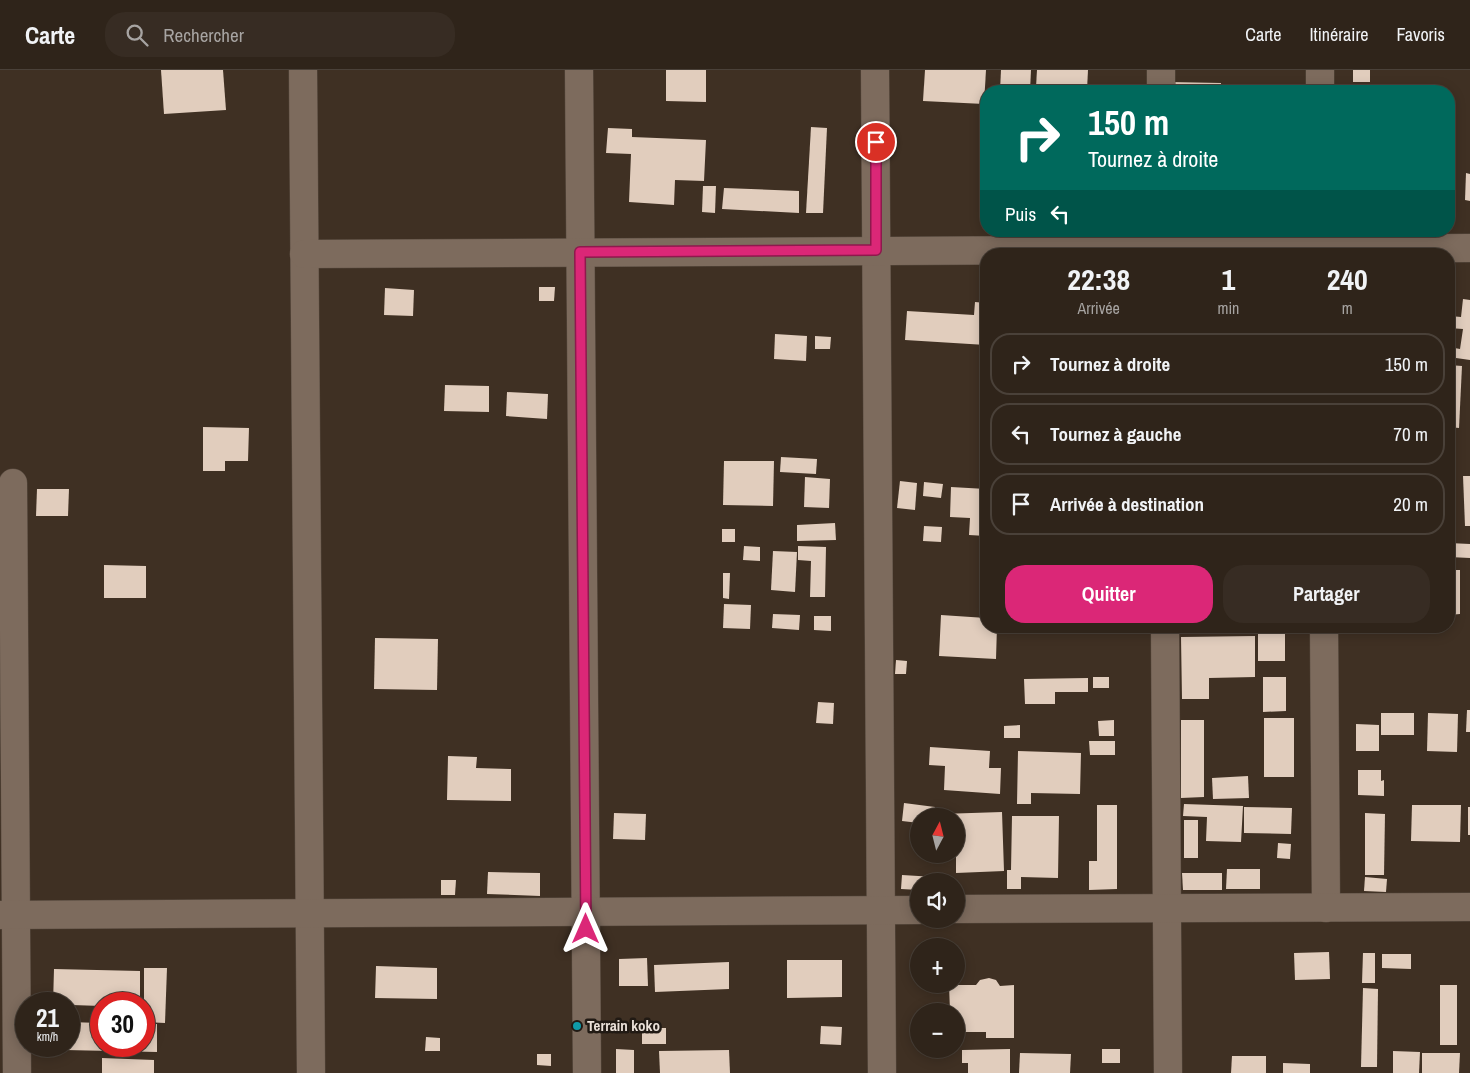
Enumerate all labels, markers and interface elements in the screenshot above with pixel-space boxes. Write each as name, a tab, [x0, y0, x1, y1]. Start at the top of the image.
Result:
search box	[105, 12, 455, 57]
text: Carte	[25, 19, 75, 51]
icon: search	[123, 21, 151, 49]
text: Rechercher	[163, 22, 244, 48]
text: Carte	[1245, 22, 1281, 47]
text: Itinéraire	[1309, 22, 1369, 47]
text: Favoris	[1397, 22, 1445, 47]
text: 150 m	[1088, 99, 1169, 146]
icon: right	[1005, 105, 1070, 170]
pin	[855, 121, 897, 163]
icon: arrive	[862, 128, 890, 156]
text: Tournez à droite	[1088, 144, 1218, 174]
icon: left	[1046, 200, 1074, 228]
text: Puis	[1005, 201, 1036, 227]
text: 22:38	[1067, 259, 1130, 299]
text: 1	[1222, 259, 1235, 299]
text: 240	[1327, 259, 1368, 299]
text: Arrivée	[1078, 297, 1120, 319]
text: min	[1217, 297, 1239, 319]
text: m	[1342, 297, 1353, 319]
icon: right	[1007, 350, 1035, 378]
text: Tournez à droite	[1050, 351, 1170, 377]
text: 150 m	[1385, 351, 1428, 377]
icon: left	[1007, 420, 1035, 448]
text: Tournez à gauche	[1050, 421, 1181, 447]
text: 70 m	[1393, 421, 1428, 447]
icon: arrive	[1007, 490, 1035, 518]
text: Arrivée à destination	[1050, 491, 1204, 517]
text: 20 m	[1393, 491, 1428, 517]
button: Quitter	[1005, 565, 1213, 623]
button: Partager	[1223, 565, 1430, 623]
north arrow	[910, 808, 965, 862]
map controls	[910, 808, 965, 1058]
button: sound	[910, 873, 965, 928]
position arrow	[559, 902, 611, 954]
button: +	[910, 938, 965, 993]
speed limit sign: 30	[90, 992, 155, 1057]
text: 21	[36, 1001, 59, 1035]
button: −	[910, 1003, 965, 1058]
place label: Terrain koko	[587, 1015, 660, 1036]
marker: Terrain koko	[571, 1020, 583, 1032]
text: km/h	[37, 1029, 58, 1045]

